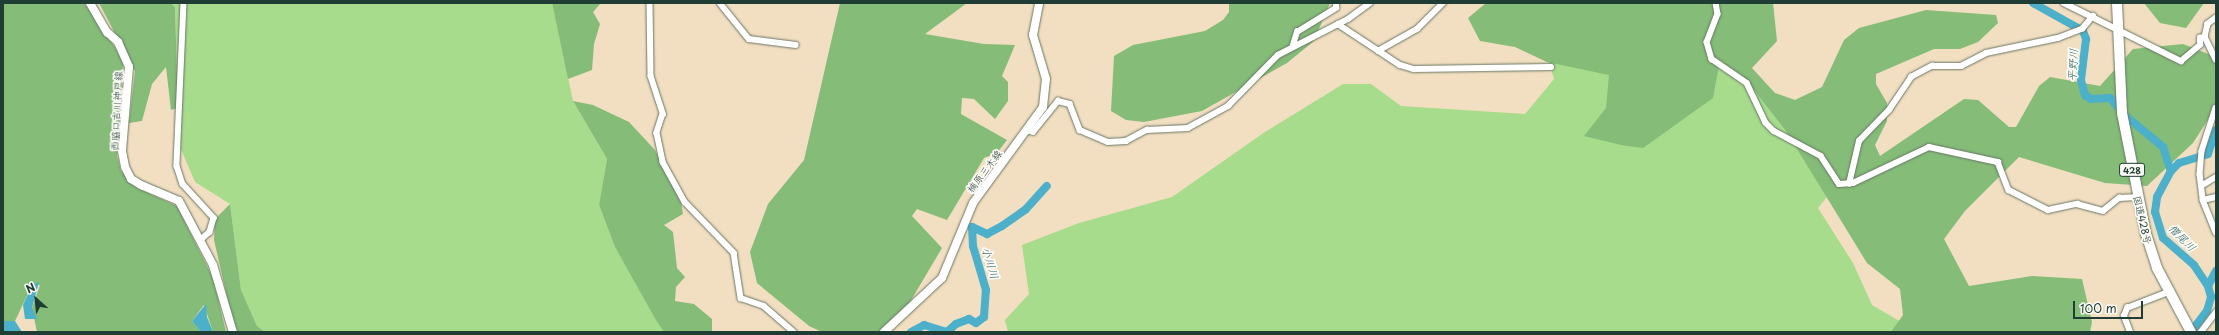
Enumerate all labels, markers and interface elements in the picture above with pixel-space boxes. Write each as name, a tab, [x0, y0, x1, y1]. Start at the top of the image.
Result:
water label: 平野川	[2066, 48, 2080, 82]
street label: 西脇口吉川神戸線	[108, 71, 124, 151]
street label: 楠原三木線	[964, 147, 1004, 195]
road number: 428	[2119, 163, 2145, 177]
street label: 国道428号	[2132, 195, 2154, 245]
water label: 僧尾川	[2166, 222, 2198, 254]
water label: 小川川	[979, 245, 1001, 281]
text: N	[23, 278, 38, 297]
north arrow	[16, 279, 56, 319]
scale bar	[2075, 293, 2145, 319]
text: 100 m	[2080, 299, 2117, 317]

